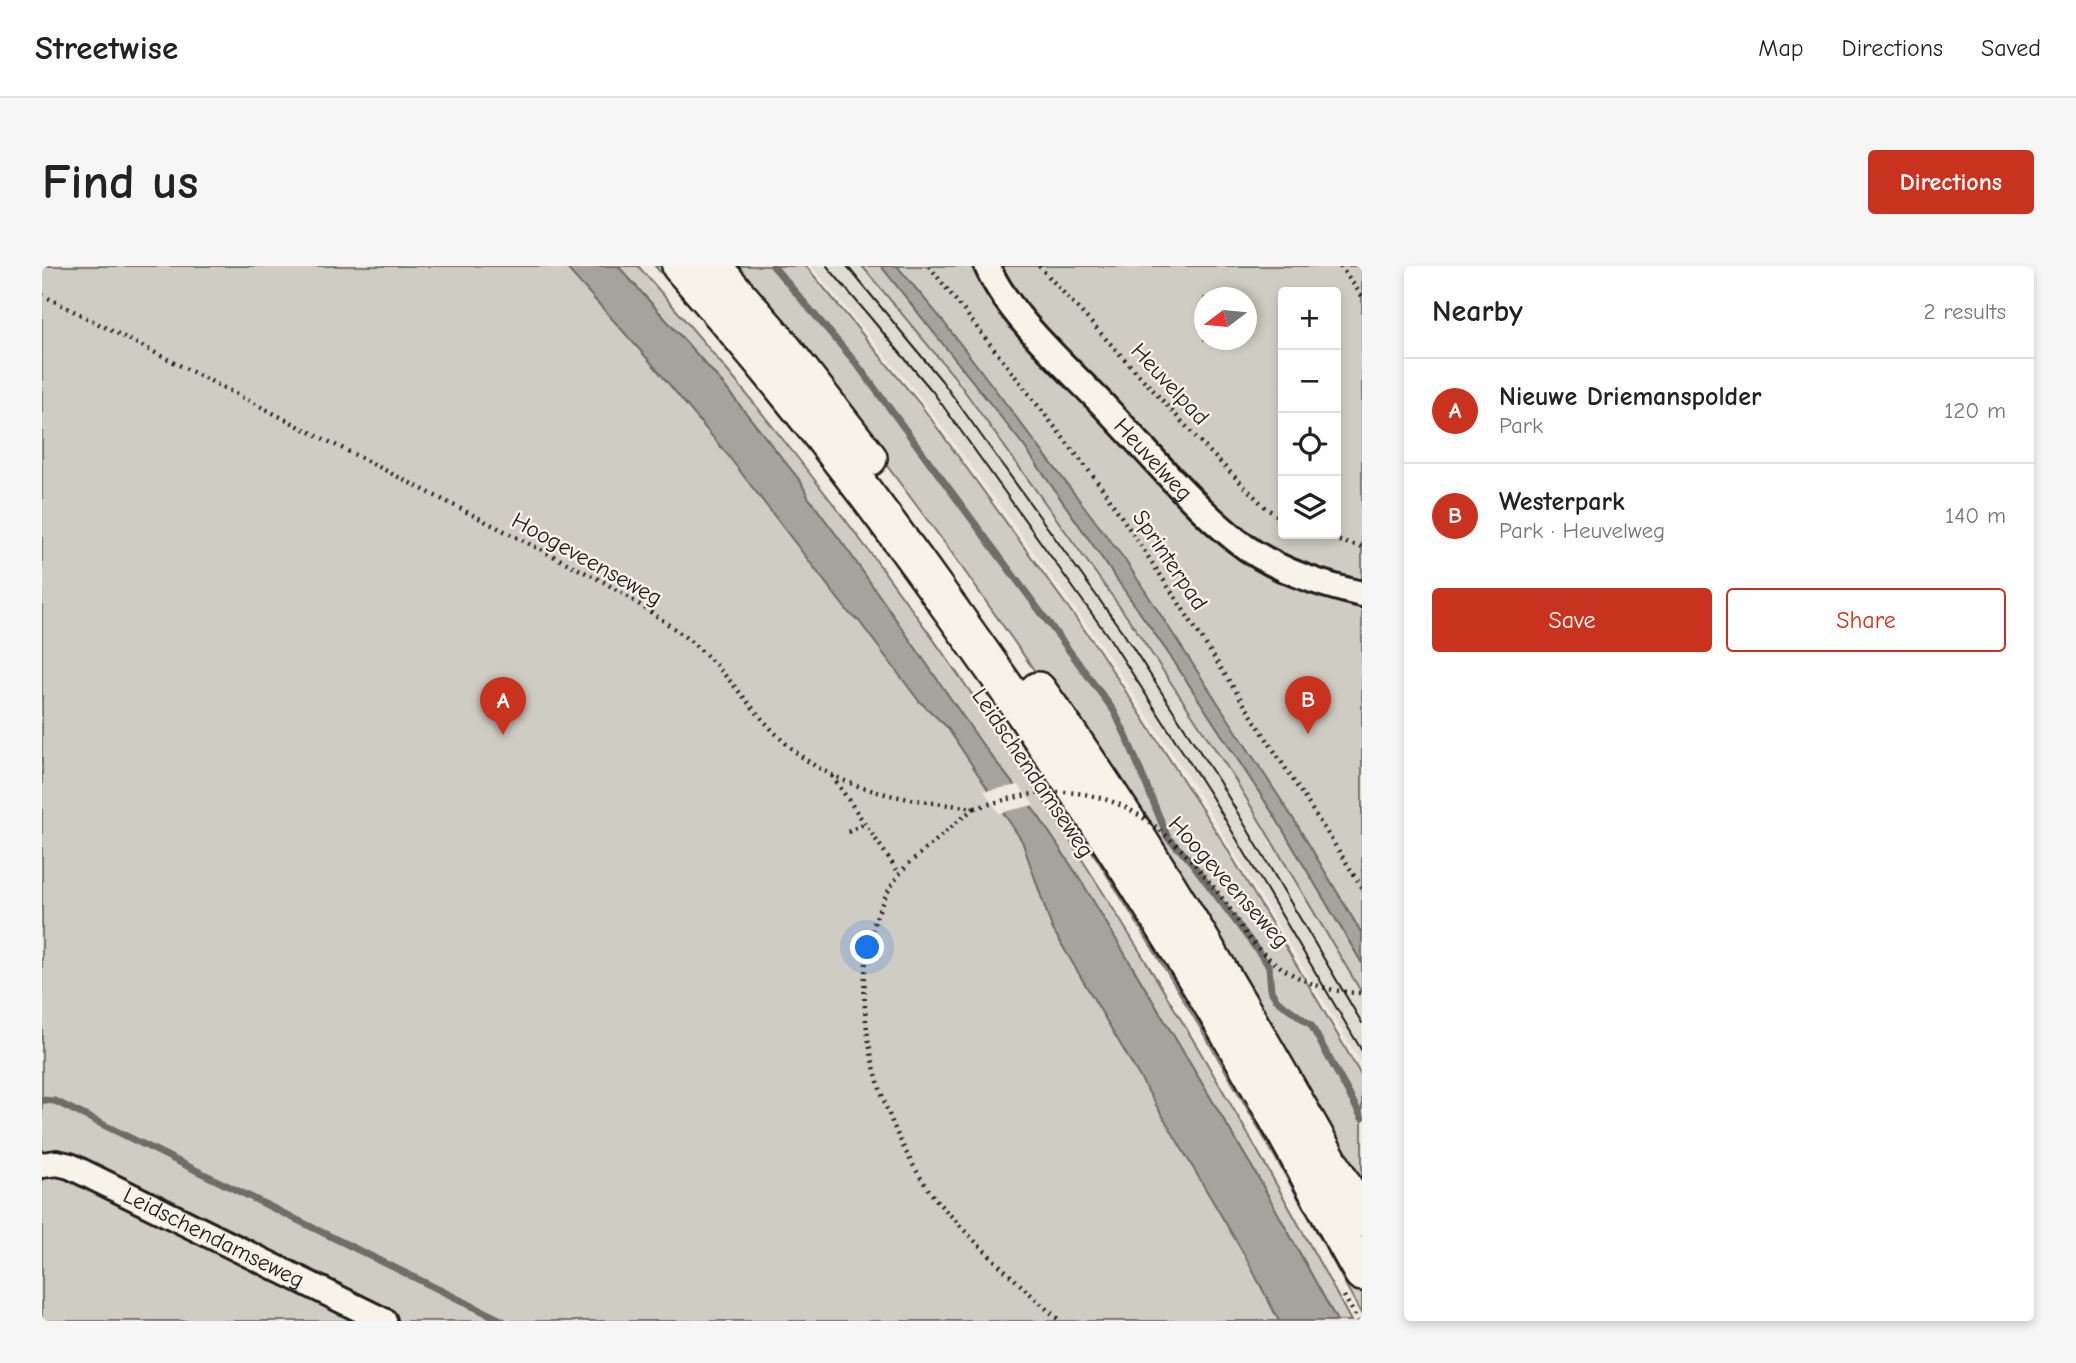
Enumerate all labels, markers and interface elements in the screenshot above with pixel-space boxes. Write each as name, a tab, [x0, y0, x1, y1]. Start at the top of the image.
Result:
text: Streetwise	[35, 29, 178, 67]
text: Map	[1758, 34, 1804, 62]
text: Directions	[1842, 34, 1943, 62]
text: Saved	[1981, 34, 2041, 62]
button: Directions	[1868, 150, 2034, 214]
text: Find us	[42, 154, 198, 210]
north arrow	[1194, 287, 1257, 350]
map controls	[1278, 287, 1341, 539]
button: +	[1278, 287, 1341, 350]
text: Nearby	[1432, 294, 1523, 329]
text: 2 results	[1924, 298, 2006, 325]
street label: Heuvelpad	[1125, 338, 1215, 430]
button: −	[1278, 350, 1341, 413]
text: Nieuwe Driemanspolder	[1499, 382, 1761, 412]
text: A	[1449, 397, 1461, 424]
text: 120 m	[1944, 397, 2006, 424]
street label: Heuvelweg	[1109, 412, 1198, 506]
text: Park	[1499, 412, 1543, 439]
button: locate	[1278, 413, 1341, 476]
button: layers	[1278, 476, 1341, 539]
text: Westerpark	[1499, 487, 1625, 517]
text: B	[1448, 502, 1462, 529]
text: 140 m	[1945, 502, 2006, 529]
street label: Sprinterpad	[1127, 505, 1213, 615]
street label: Hoogeveenseweg	[507, 507, 667, 611]
text: Park · Heuvelweg	[1499, 517, 1665, 544]
button: Save	[1432, 588, 1712, 652]
button: Share	[1726, 588, 2006, 652]
pin: B	[1285, 676, 1331, 734]
pin: A	[480, 677, 526, 735]
street label: Leidschendamseweg	[966, 683, 1100, 863]
street label: Hoogeveenseweg	[1163, 811, 1295, 953]
your location	[850, 930, 884, 964]
street label: Leidschendamseweg	[119, 1181, 309, 1293]

